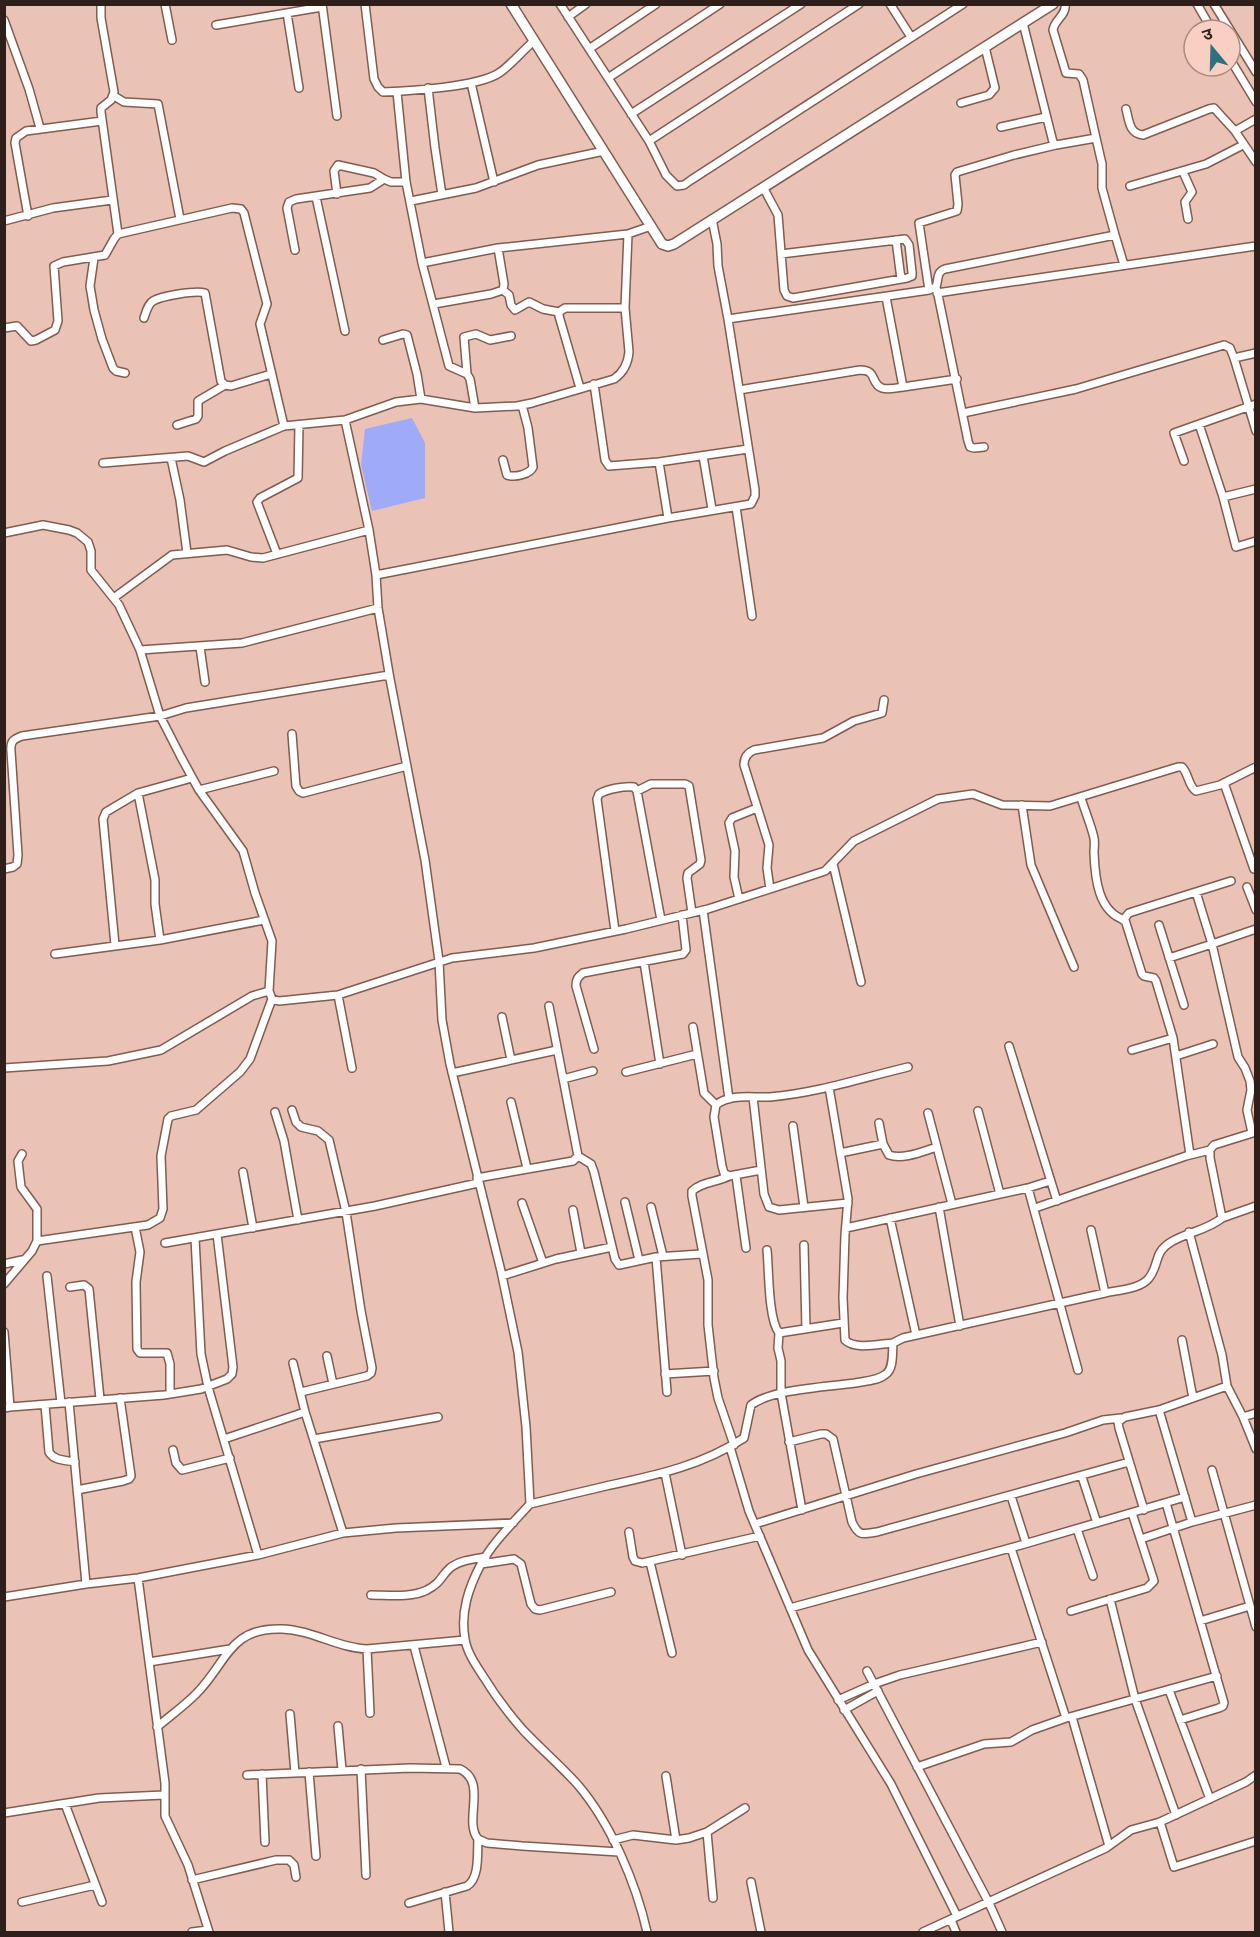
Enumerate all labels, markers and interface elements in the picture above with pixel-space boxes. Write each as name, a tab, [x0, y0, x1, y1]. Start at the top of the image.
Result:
north arrow	[1182, 18, 1242, 78]
text: उ	[1200, 24, 1215, 45]

